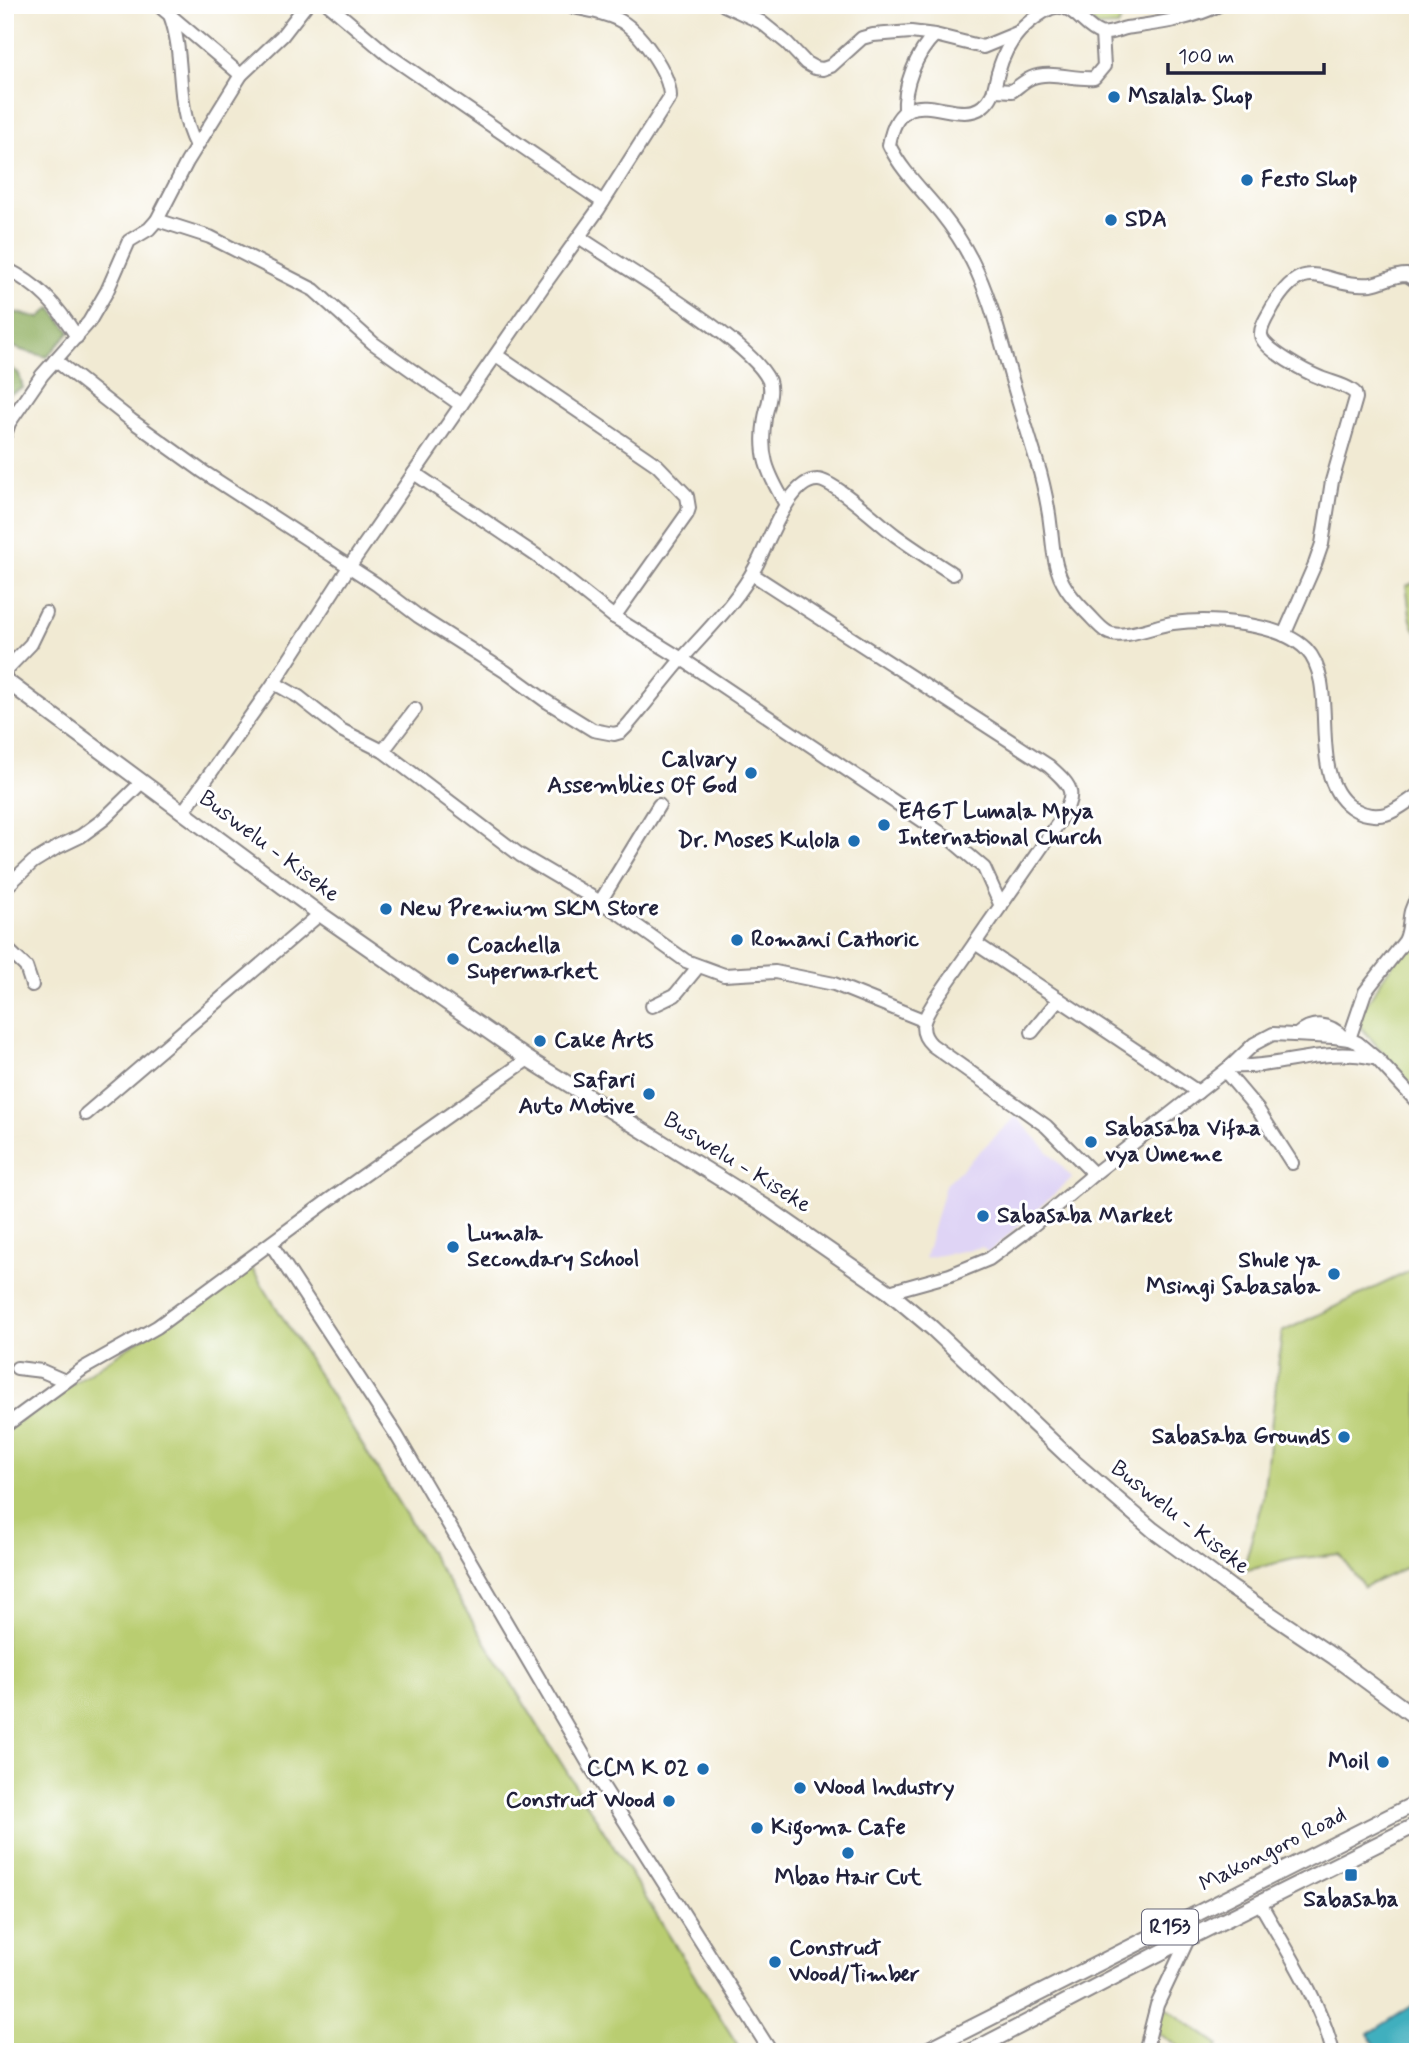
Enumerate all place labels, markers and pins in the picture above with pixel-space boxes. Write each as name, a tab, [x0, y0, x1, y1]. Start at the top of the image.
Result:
place label: Msalala Shop	[1128, 82, 1253, 112]
marker: Msalala Shop	[1106, 89, 1122, 105]
place label: Festo Shop	[1261, 165, 1358, 195]
marker: Festo Shop	[1239, 172, 1255, 188]
place label: SDA	[1125, 205, 1167, 235]
marker: SDA	[1103, 212, 1119, 228]
place label: Calvary Assemblies Of God	[547, 745, 737, 801]
marker: Calvary Assemblies Of God	[743, 765, 759, 781]
place label: EAGT Lumala Mpya International Church	[898, 797, 1102, 853]
marker: EAGT Lumala Mpya International Church	[876, 817, 892, 833]
place label: Dr. Moses Kulola	[678, 826, 840, 856]
marker: Dr. Moses Kulola	[846, 833, 862, 849]
place label: New Premium SKM Store	[400, 894, 659, 924]
marker: New Premium SKM Store	[378, 901, 394, 917]
place label: Romani Cathoric	[751, 925, 920, 955]
place label: Coachella Supermarket	[467, 931, 599, 987]
marker: Romani Cathoric	[729, 932, 745, 948]
marker: Coachella Supermarket	[445, 951, 461, 967]
place label: Cake Arts	[554, 1026, 654, 1056]
marker: Cake Arts	[532, 1033, 548, 1049]
place label: Safari Auto Motive	[519, 1066, 636, 1122]
marker: Safari Auto Motive	[641, 1086, 657, 1102]
place label: Sabasaba Vifaa vya Umeme	[1105, 1114, 1261, 1170]
marker: Sabasaba Vifaa vya Umeme	[1083, 1134, 1099, 1150]
place label: Sabasaba Market	[997, 1201, 1173, 1231]
marker: Sabasaba Market	[975, 1208, 991, 1224]
place label: Lumala Secondary School	[467, 1219, 639, 1275]
marker: Lumala Secondary School	[445, 1239, 461, 1255]
place label: Shule ya Msingi Sabasaba	[1146, 1246, 1321, 1302]
marker: Shule ya Msingi Sabasaba	[1326, 1266, 1342, 1282]
place label: Sabasaba Grounds	[1152, 1422, 1330, 1452]
marker: Sabasaba Grounds	[1336, 1429, 1352, 1445]
place label: Moil	[1328, 1747, 1369, 1777]
place label: CCM K 02	[587, 1754, 689, 1784]
marker: Moil	[1375, 1754, 1391, 1770]
marker: CCM K 02	[695, 1761, 711, 1777]
place label: Wood Industry	[813, 1773, 955, 1803]
marker: Wood Industry	[792, 1780, 808, 1796]
place label: Construct Wood	[506, 1786, 655, 1816]
marker: Construct Wood	[661, 1793, 677, 1809]
place label: Kigoma Cafe	[771, 1813, 906, 1846]
marker: Kigoma Cafe	[749, 1820, 765, 1836]
marker: Mbao Hair Cut	[840, 1845, 856, 1861]
place label: Mbao Hair Cut	[775, 1863, 922, 1893]
marker: Sabasaba	[1343, 1867, 1359, 1883]
place label: Sabasaba	[1303, 1885, 1399, 1915]
place label: Construct Wood/Timber	[788, 1934, 920, 1990]
marker: Construct Wood/Timber	[767, 1954, 783, 1970]

